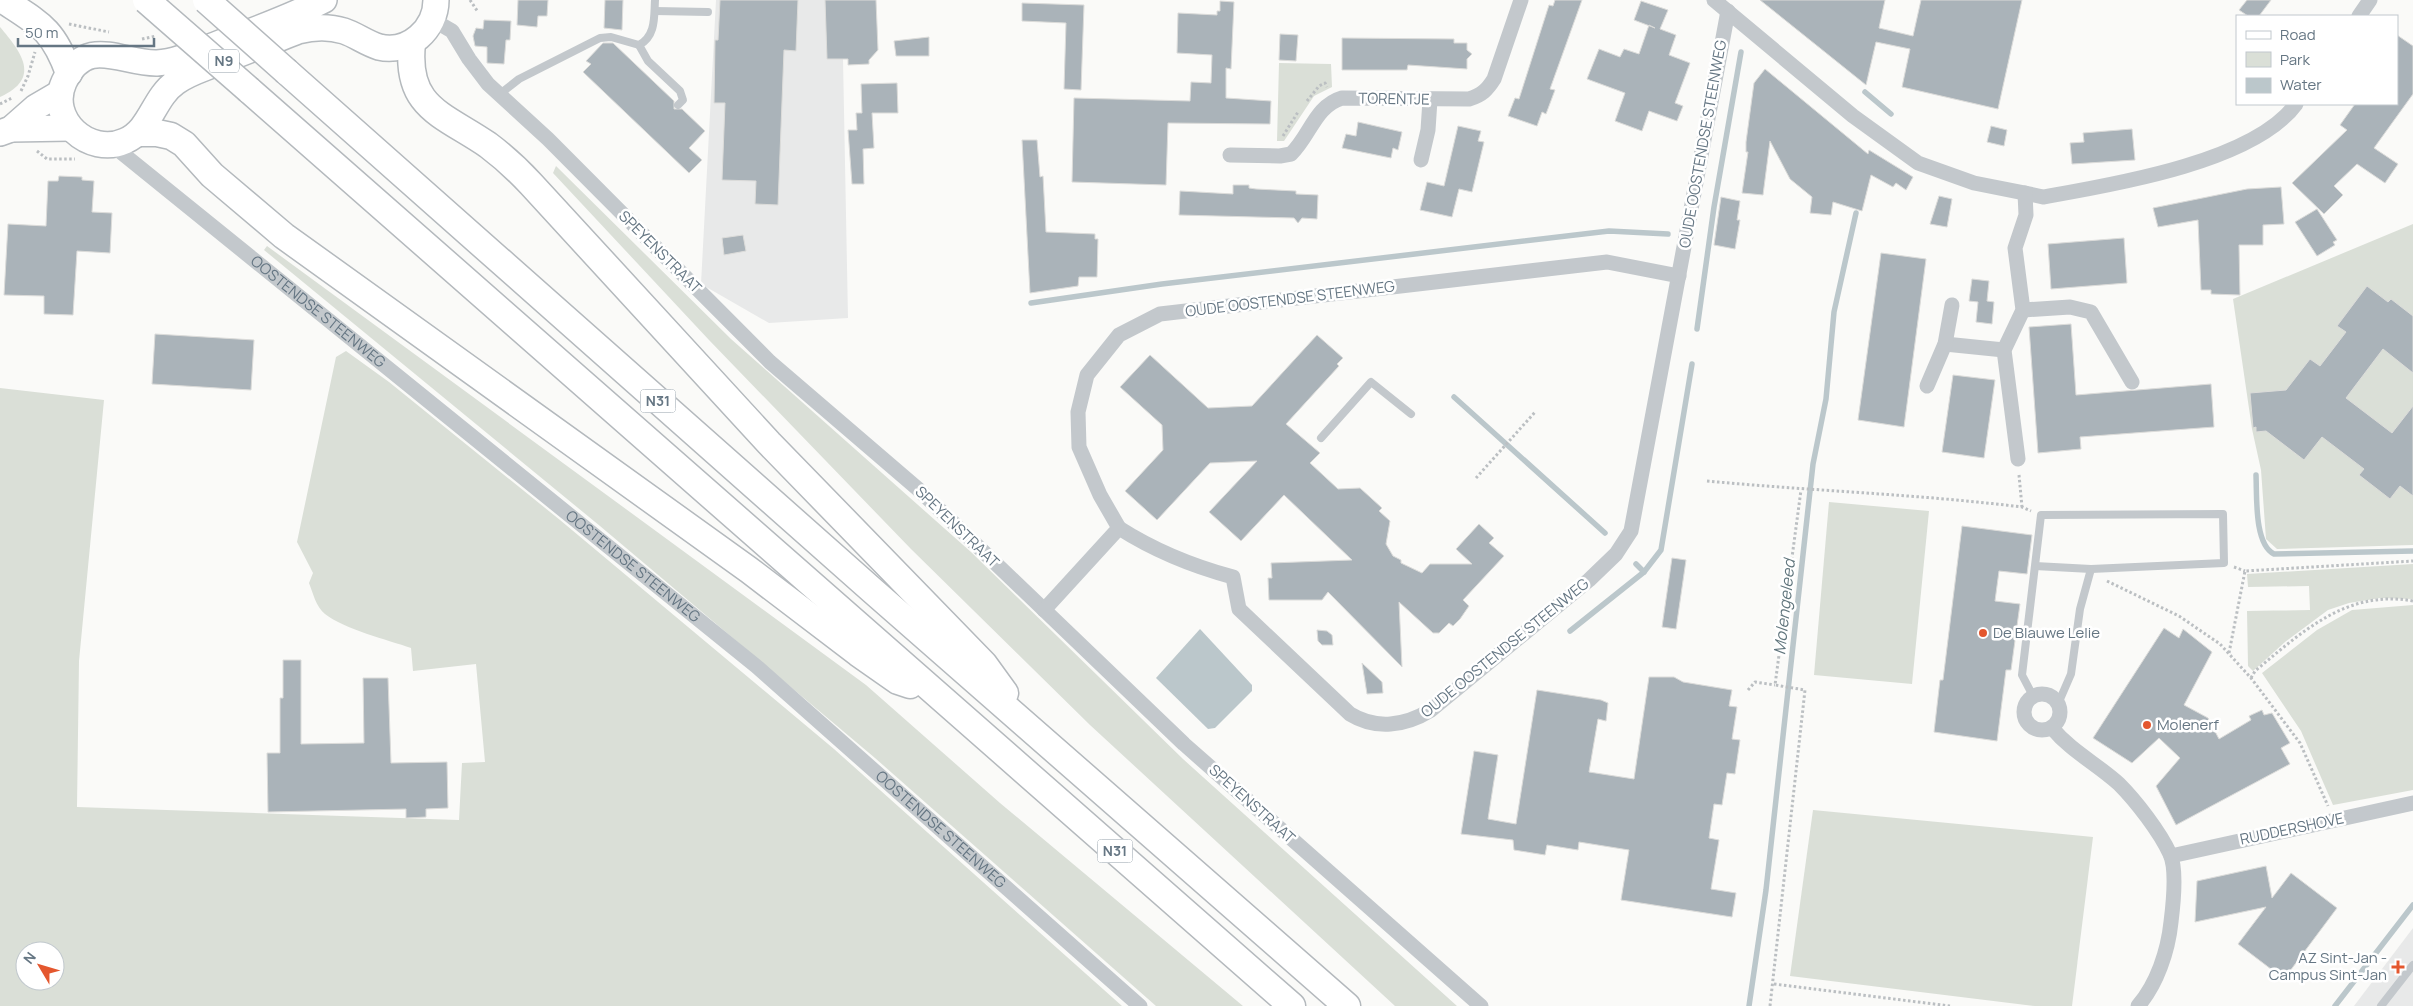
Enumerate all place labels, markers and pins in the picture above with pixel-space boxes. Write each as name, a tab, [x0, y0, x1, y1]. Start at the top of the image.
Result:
place label: De Blauwe Lelie	[1993, 622, 2100, 643]
marker: De Blauwe Lelie	[1977, 627, 1989, 639]
place label: Molenerf	[2157, 714, 2220, 735]
marker: Molenerf	[2141, 719, 2153, 731]
place label: AZ Sint-Jan - Campus Sint-Jan	[2269, 947, 2387, 985]
marker: AZ Sint-Jan - Campus Sint-Jan	[2391, 960, 2405, 974]

